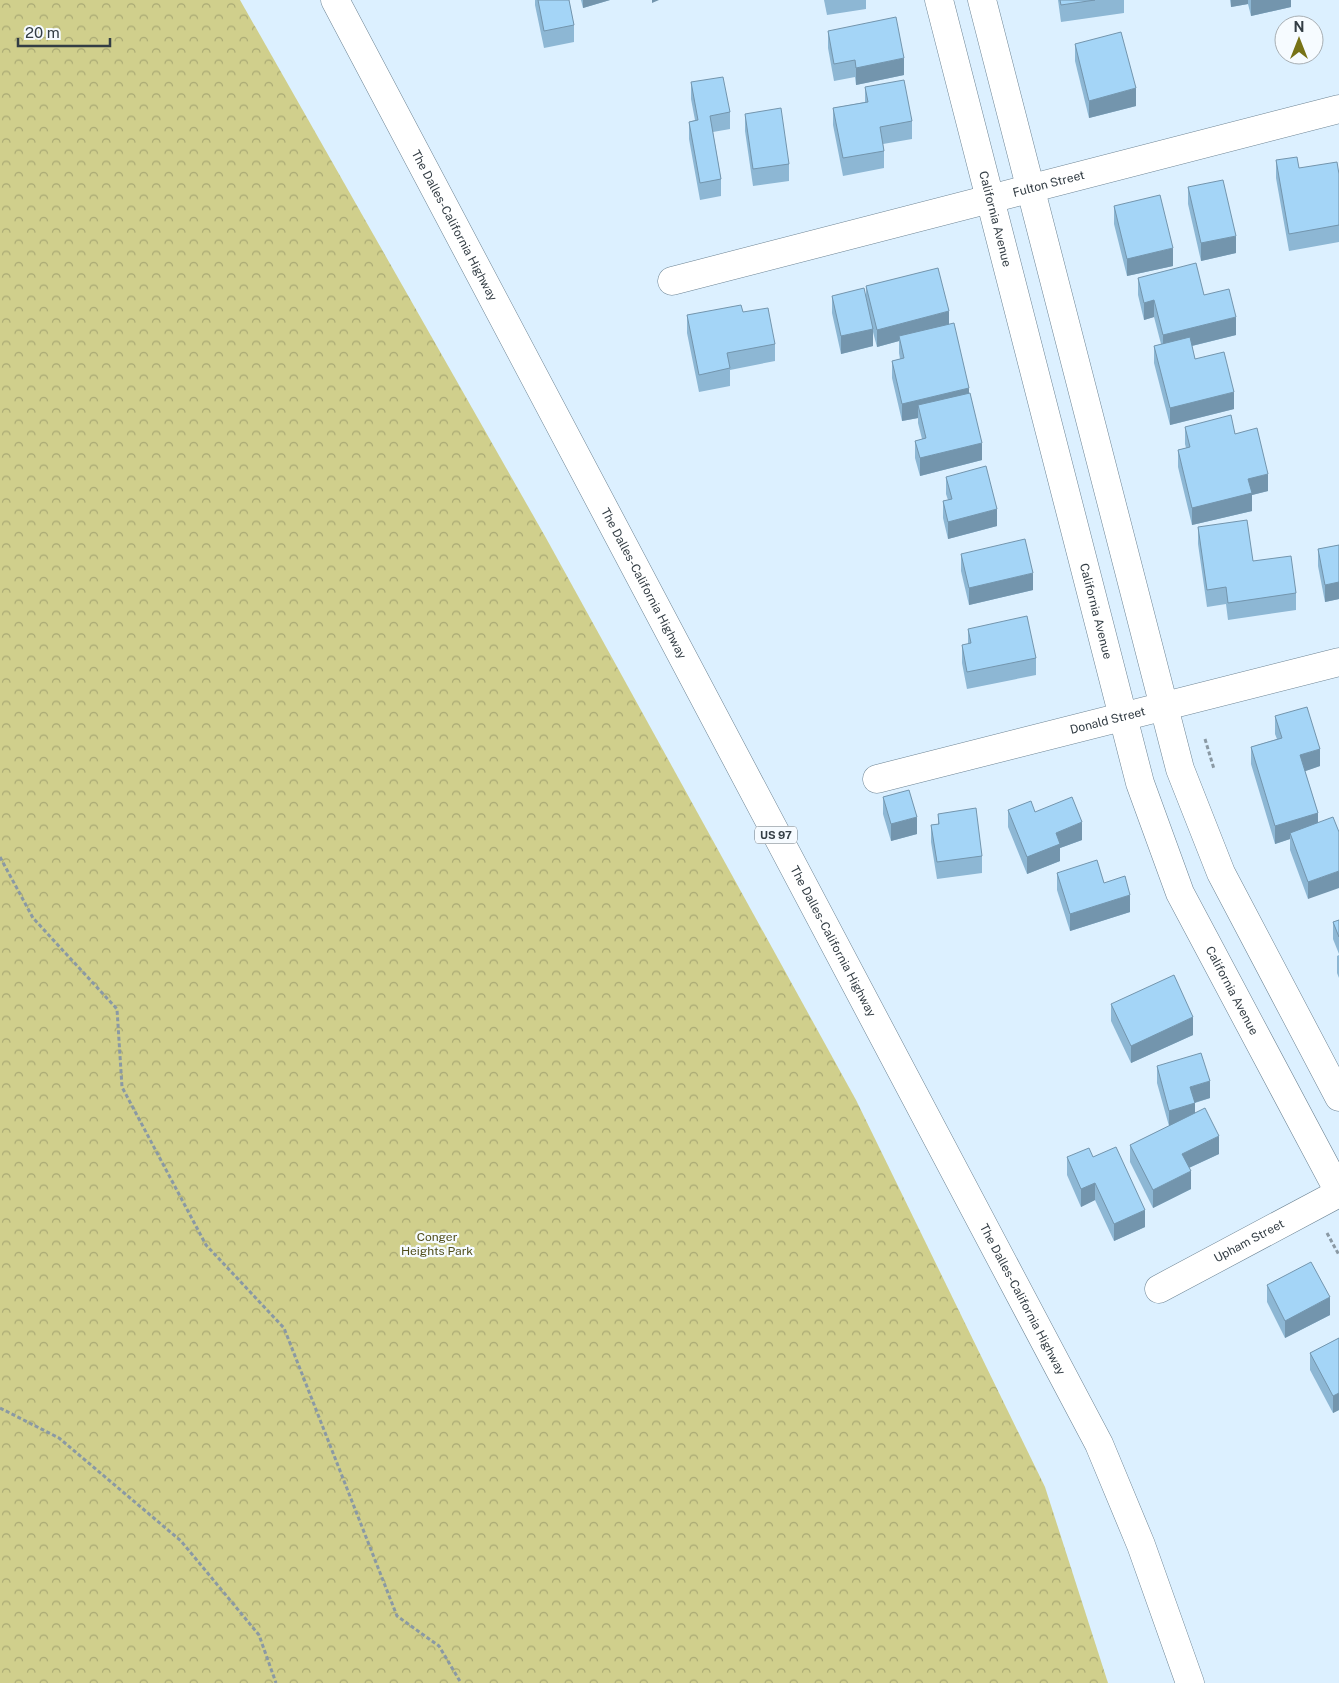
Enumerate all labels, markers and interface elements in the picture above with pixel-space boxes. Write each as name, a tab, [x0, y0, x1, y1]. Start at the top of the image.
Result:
scale bar	[18, 15, 110, 47]
north arrow	[1274, 15, 1324, 65]
text: N	[1294, 19, 1304, 35]
text: 20 m	[25, 24, 60, 41]
street label: The Dalles-California Highway	[409, 148, 500, 304]
street label: Fulton Street	[1011, 168, 1086, 200]
street label: California Avenue	[976, 170, 1014, 268]
street label: The Dalles-California Highway	[598, 505, 690, 662]
street label: California Avenue	[1077, 562, 1115, 661]
street label: Donald Street	[1069, 704, 1147, 737]
road number: US 97	[755, 826, 797, 844]
street label: The Dalles-California Highway	[787, 863, 879, 1020]
street label: California Avenue	[1203, 944, 1261, 1037]
street label: Upham Street	[1212, 1216, 1287, 1265]
street label: The Dalles-California Highway	[977, 1221, 1068, 1378]
park label: Conger Heights Park	[401, 1230, 473, 1258]

